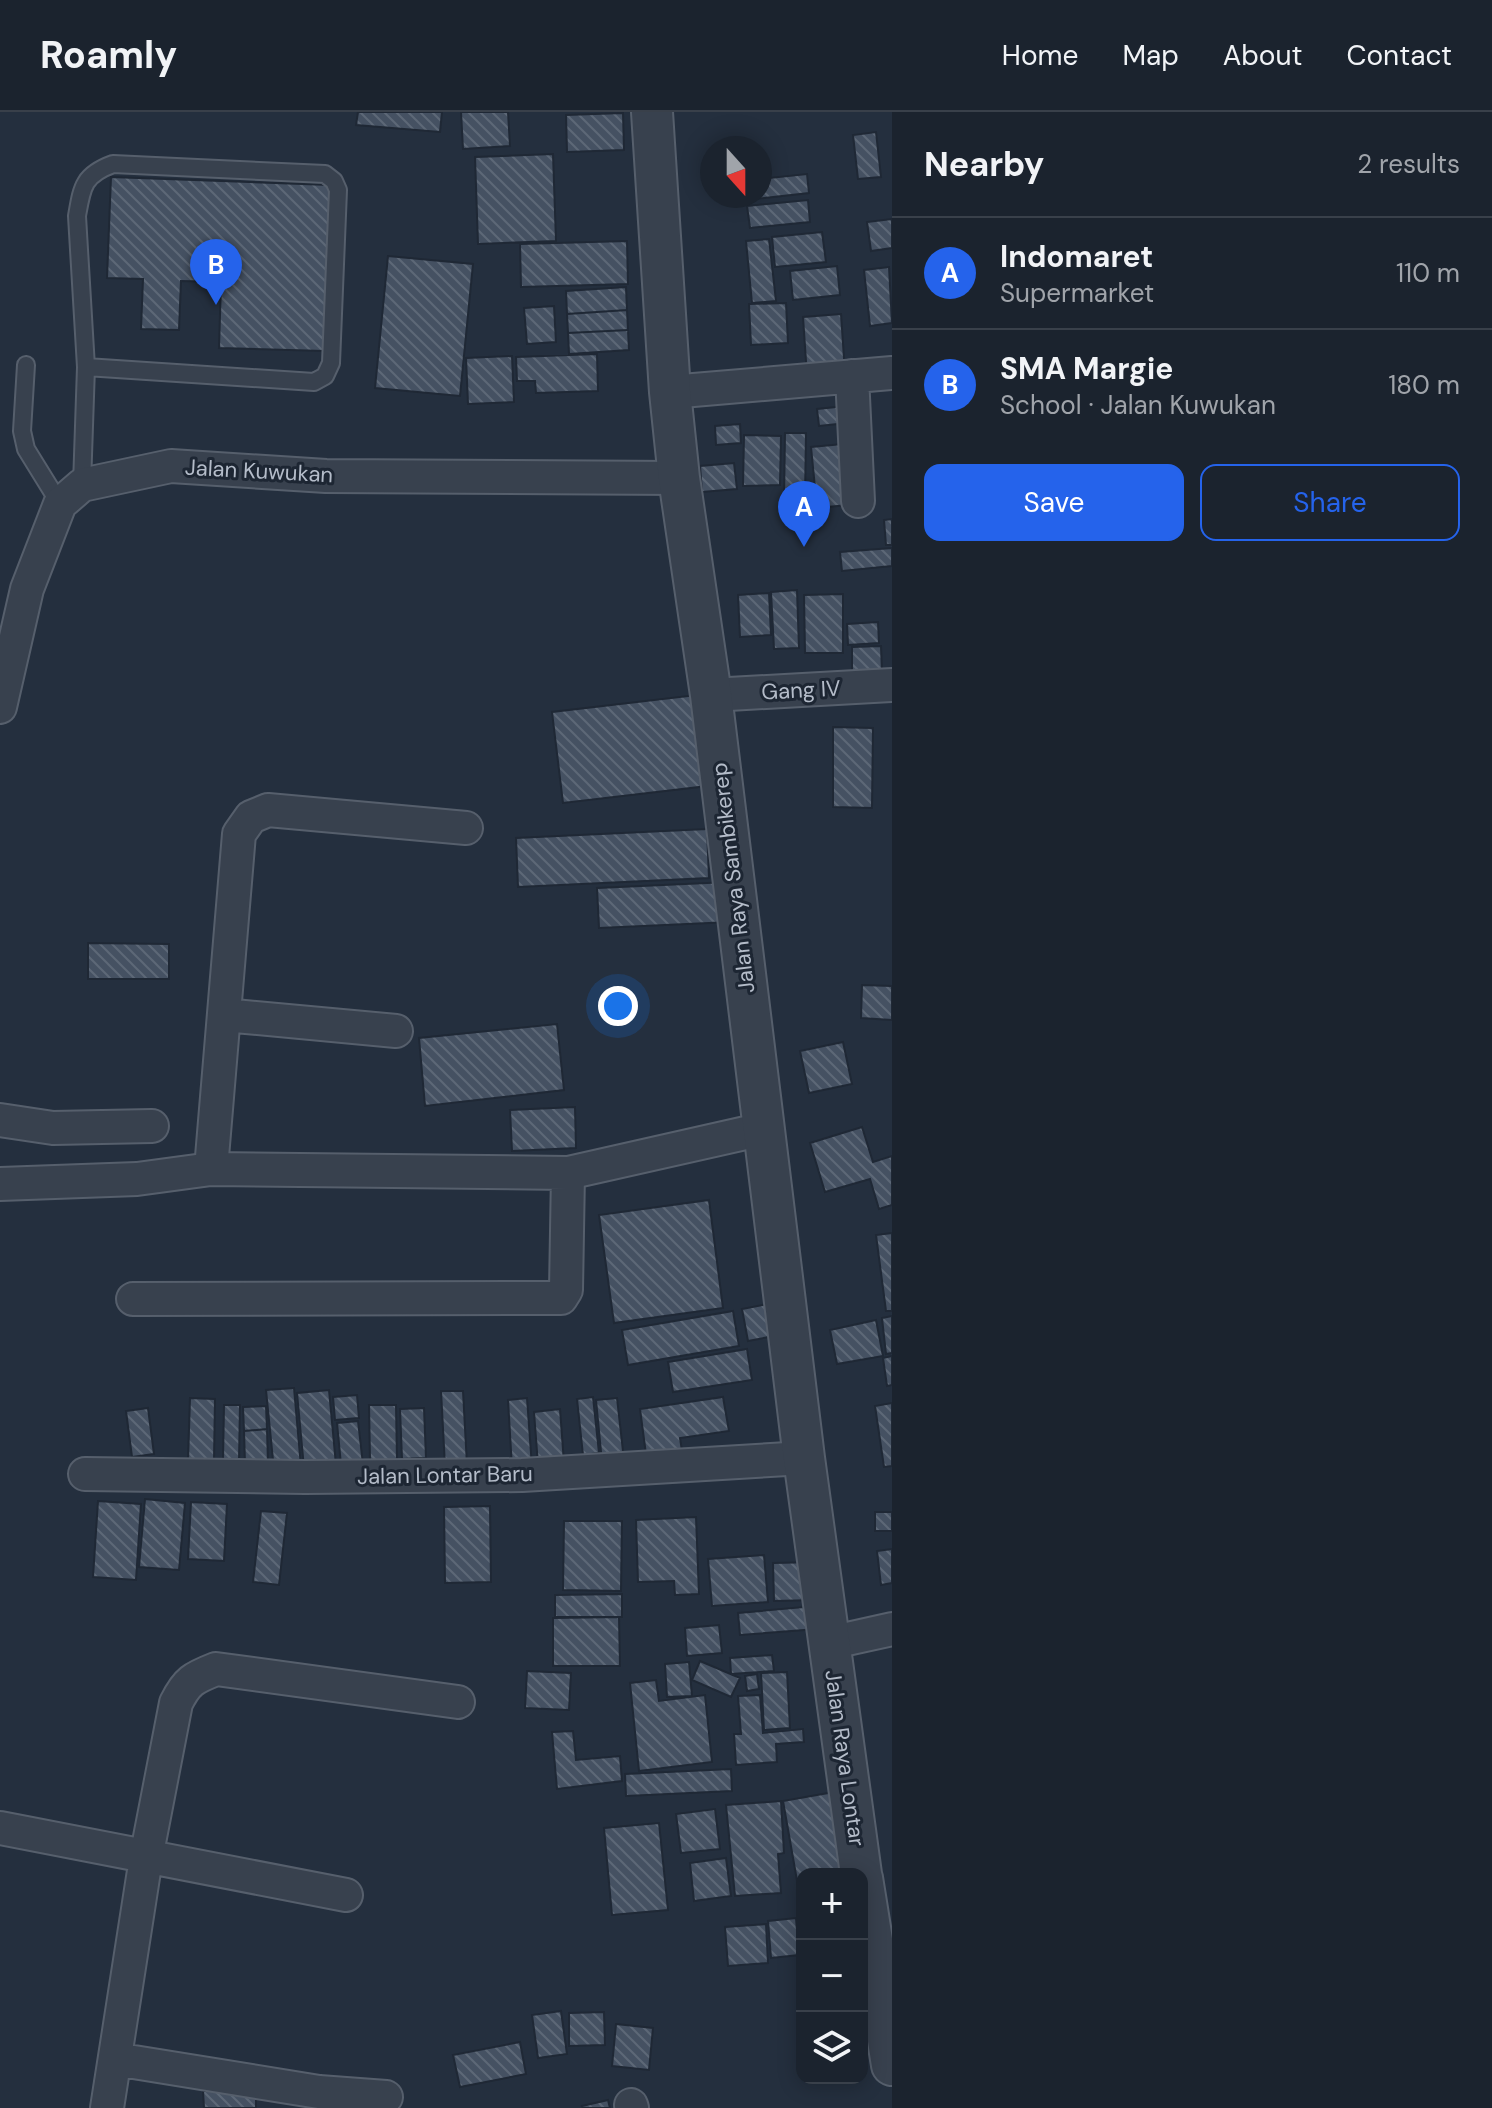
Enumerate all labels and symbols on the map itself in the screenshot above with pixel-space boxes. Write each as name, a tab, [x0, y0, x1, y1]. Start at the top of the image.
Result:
north arrow	[700, 136, 772, 208]
pin: B	[190, 239, 242, 305]
street label: Jalan Kuwukan	[184, 453, 334, 489]
pin: A	[778, 481, 830, 547]
street label: Gang IV	[761, 673, 842, 707]
street label: Jalan Raya Sambikerep	[704, 761, 762, 995]
your location	[598, 986, 638, 1026]
street label: Jalan Lontar Baru	[357, 1459, 533, 1491]
street label: Jalan Raya Lontar	[818, 1668, 872, 1848]

